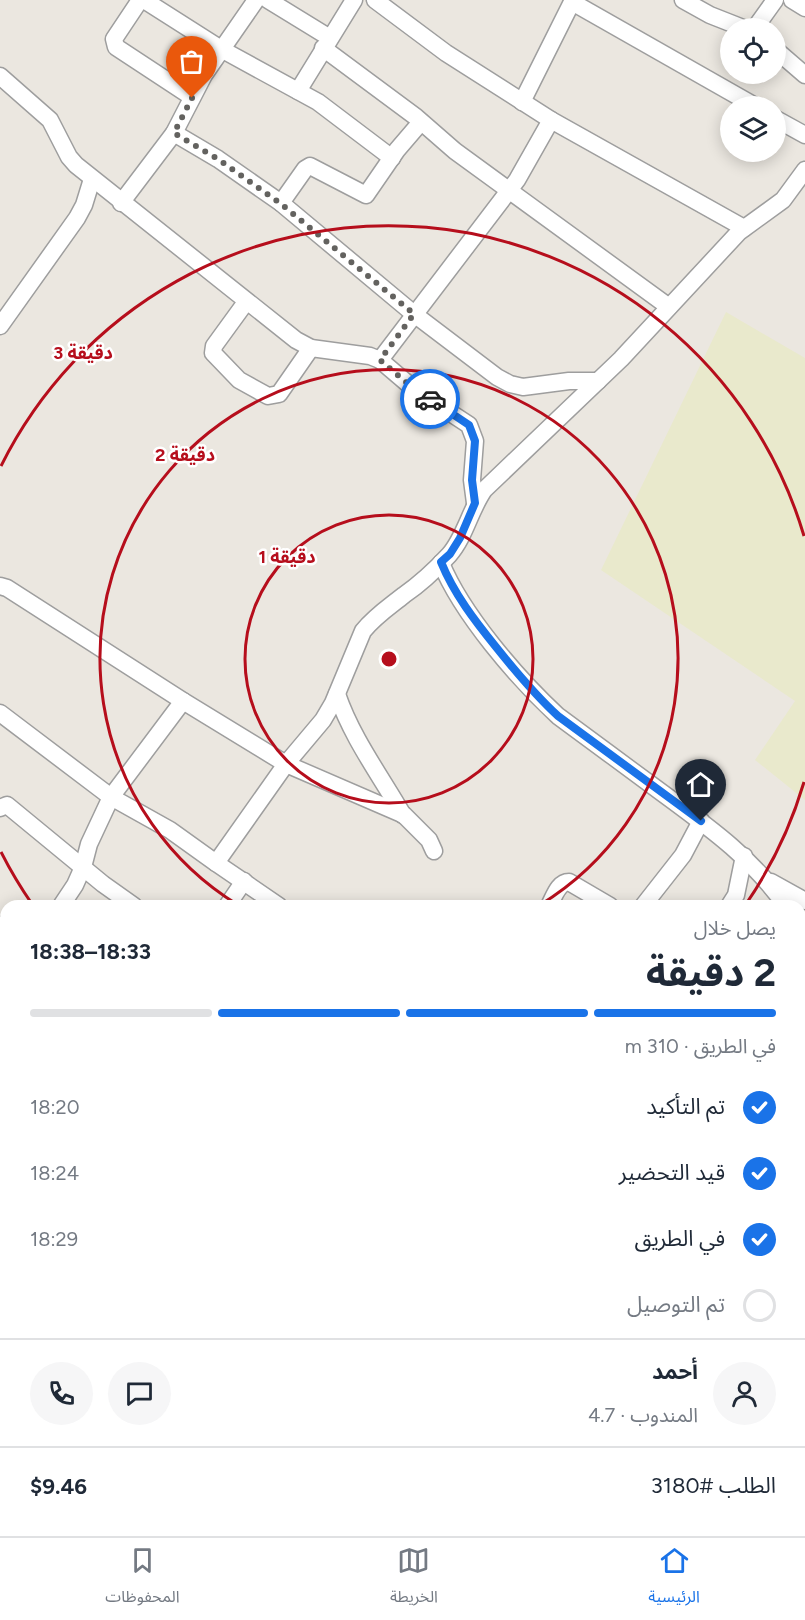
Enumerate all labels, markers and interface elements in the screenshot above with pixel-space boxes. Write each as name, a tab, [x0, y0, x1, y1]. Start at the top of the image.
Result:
map controls	[720, 18, 786, 162]
button: locate	[720, 18, 786, 84]
pin	[166, 36, 217, 98]
icon: bag	[175, 45, 208, 78]
button: layers	[720, 96, 786, 162]
text: 3 دقيقة	[53, 342, 113, 364]
courier	[400, 369, 460, 429]
icon: car	[414, 383, 447, 416]
text: 2 دقيقة	[155, 444, 215, 466]
text: 1 دقيقة	[258, 546, 316, 568]
centre of rings	[379, 649, 399, 669]
pin	[675, 759, 726, 821]
icon: home	[684, 768, 717, 801]
text: يصل خلال	[694, 916, 776, 940]
text: 18:33–18:38	[30, 938, 151, 965]
text: 2 دقيقة	[646, 949, 776, 996]
text: في الطريق · 310 m	[625, 1034, 776, 1058]
icon: check	[743, 1091, 776, 1124]
text: تم التأكيد	[646, 1093, 725, 1120]
text: 18:20	[30, 1095, 80, 1119]
icon: check	[743, 1157, 776, 1190]
text: قيد التحضير	[619, 1159, 725, 1186]
text: 18:24	[30, 1161, 79, 1185]
icon: check	[743, 1223, 776, 1256]
text: في الطريق	[635, 1225, 725, 1252]
text: 18:29	[30, 1227, 78, 1251]
text: تم التوصيل	[627, 1291, 725, 1318]
text: أحمد	[652, 1358, 698, 1385]
button: phone	[30, 1362, 93, 1425]
button: chat	[108, 1362, 171, 1425]
button: person	[713, 1362, 776, 1425]
text: المندوب · 4.7	[588, 1403, 698, 1427]
text: الطلب #3180	[651, 1472, 776, 1499]
text: $9.46	[30, 1473, 87, 1500]
tab: المحفوظات	[105, 1544, 180, 1614]
tab: الخريطة	[390, 1544, 438, 1614]
tab: الرئيسية	[648, 1544, 700, 1614]

